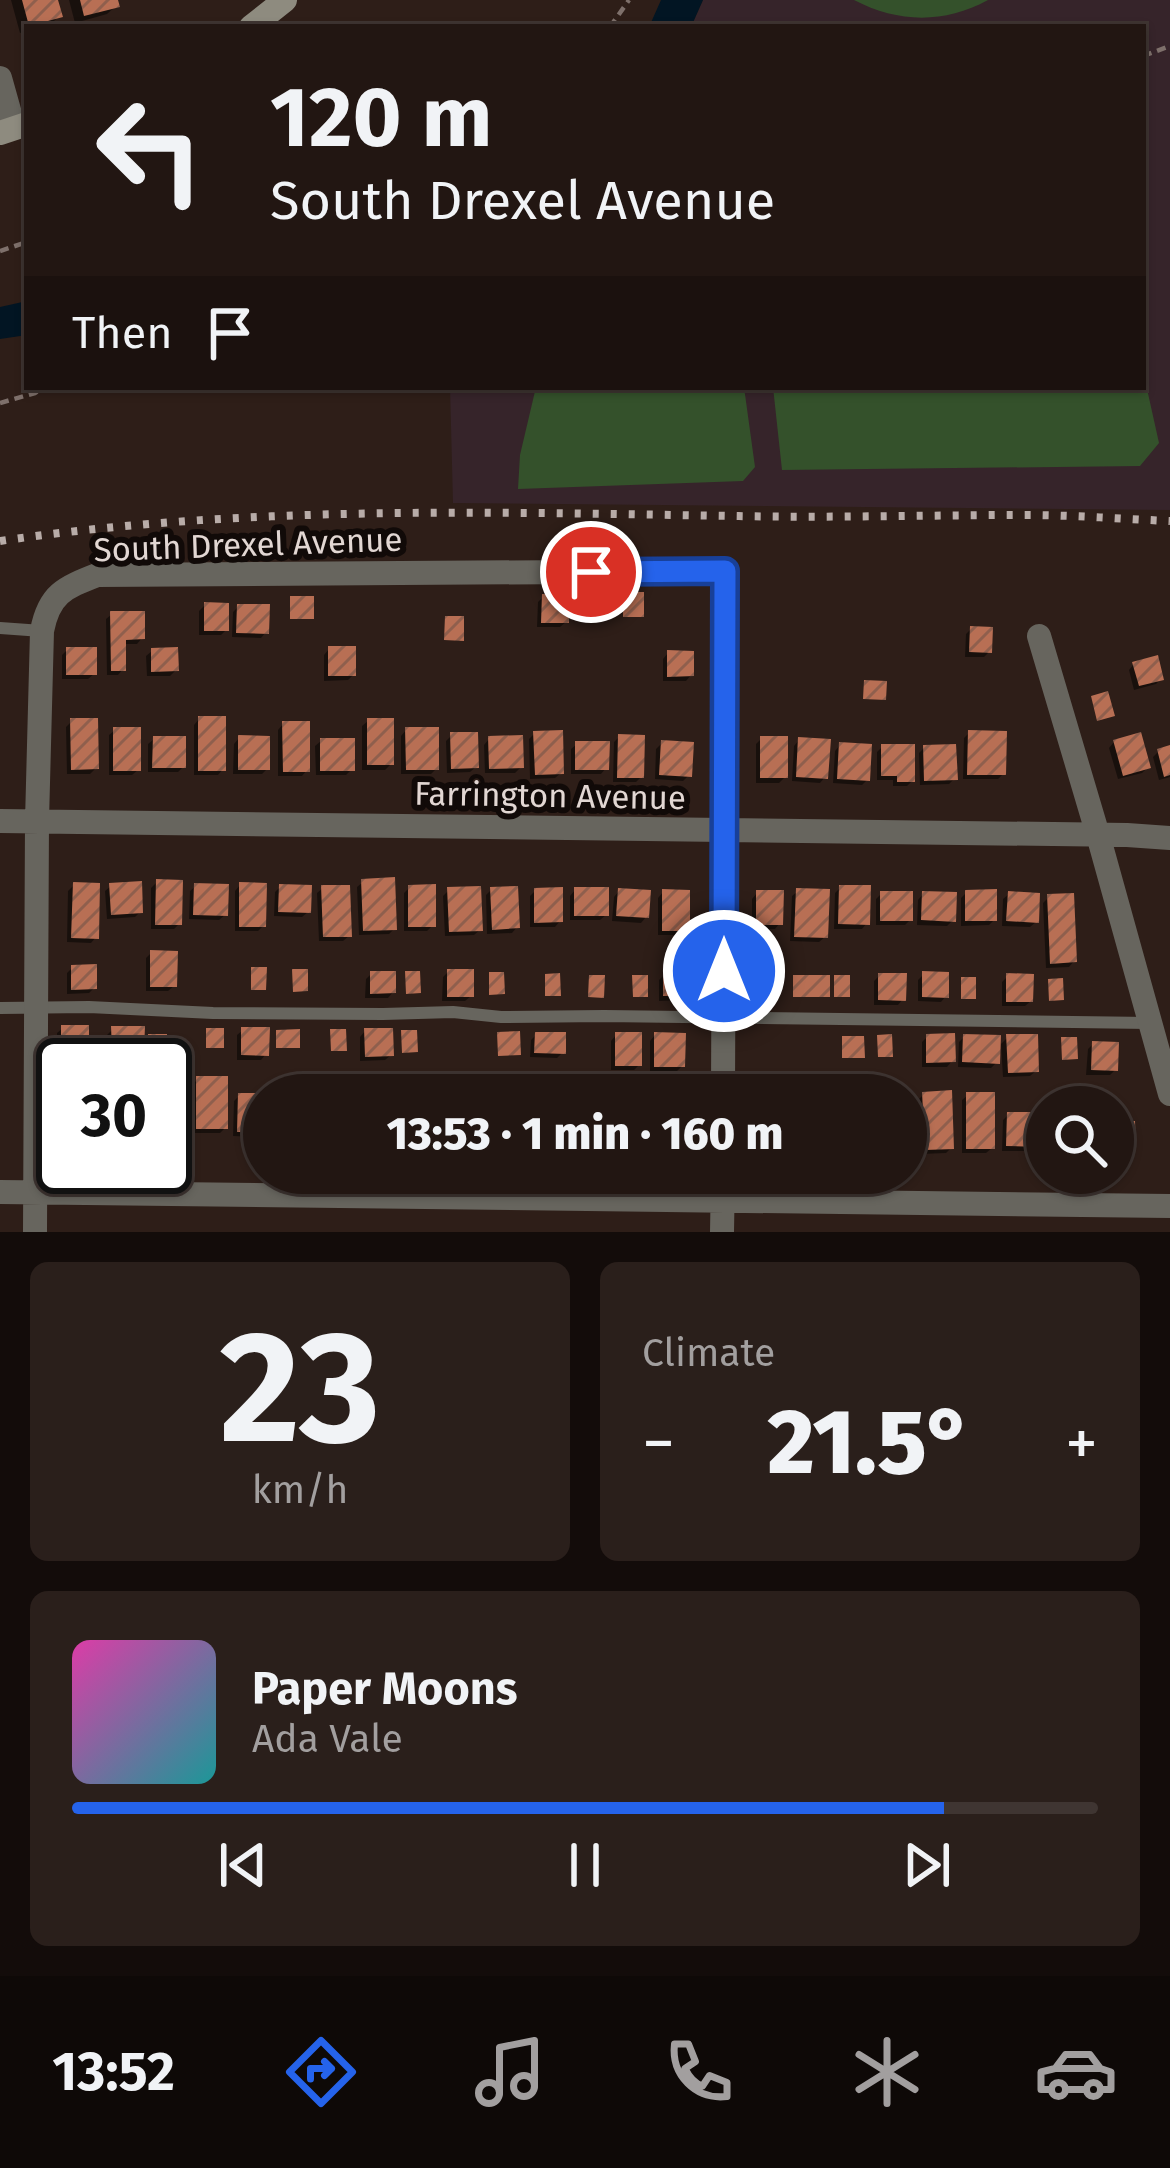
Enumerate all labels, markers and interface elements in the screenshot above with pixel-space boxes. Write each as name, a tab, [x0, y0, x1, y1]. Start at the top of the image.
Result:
text: 120 m	[270, 67, 492, 168]
icon: left	[72, 72, 228, 228]
text: South Drexel Avenue	[270, 169, 775, 233]
icon: arrive	[197, 300, 263, 366]
text: Then	[72, 306, 173, 360]
street label: South Drexel Avenue	[93, 520, 403, 570]
pin	[540, 521, 642, 623]
icon: arrive	[558, 539, 624, 605]
street label: Farrington Avenue	[414, 774, 686, 818]
position arrow	[661, 908, 787, 1034]
speed limit sign: 30	[36, 1038, 192, 1194]
map controls	[1026, 1086, 1134, 1194]
button: search	[1026, 1086, 1134, 1194]
text: 13:53 · 1 min · 160 m	[387, 1107, 783, 1161]
text: 23	[220, 1295, 381, 1482]
text: Climate	[642, 1330, 775, 1376]
text: 21.5°	[767, 1389, 973, 1497]
text: −	[642, 1404, 675, 1483]
text: +	[1065, 1404, 1098, 1483]
text: km/h	[252, 1467, 348, 1513]
text: Paper Moons	[252, 1662, 517, 1716]
text: Ada Vale	[252, 1716, 403, 1762]
icon: previous	[210, 1832, 276, 1898]
icon: pause	[552, 1832, 618, 1898]
icon: next	[894, 1832, 960, 1898]
icon: directions	[279, 2030, 363, 2114]
icon: music	[468, 2030, 552, 2114]
icon: phone	[657, 2030, 741, 2114]
icon: climate	[845, 2030, 929, 2114]
icon: car	[1034, 2030, 1118, 2114]
text: 13:52	[52, 2040, 175, 2104]

